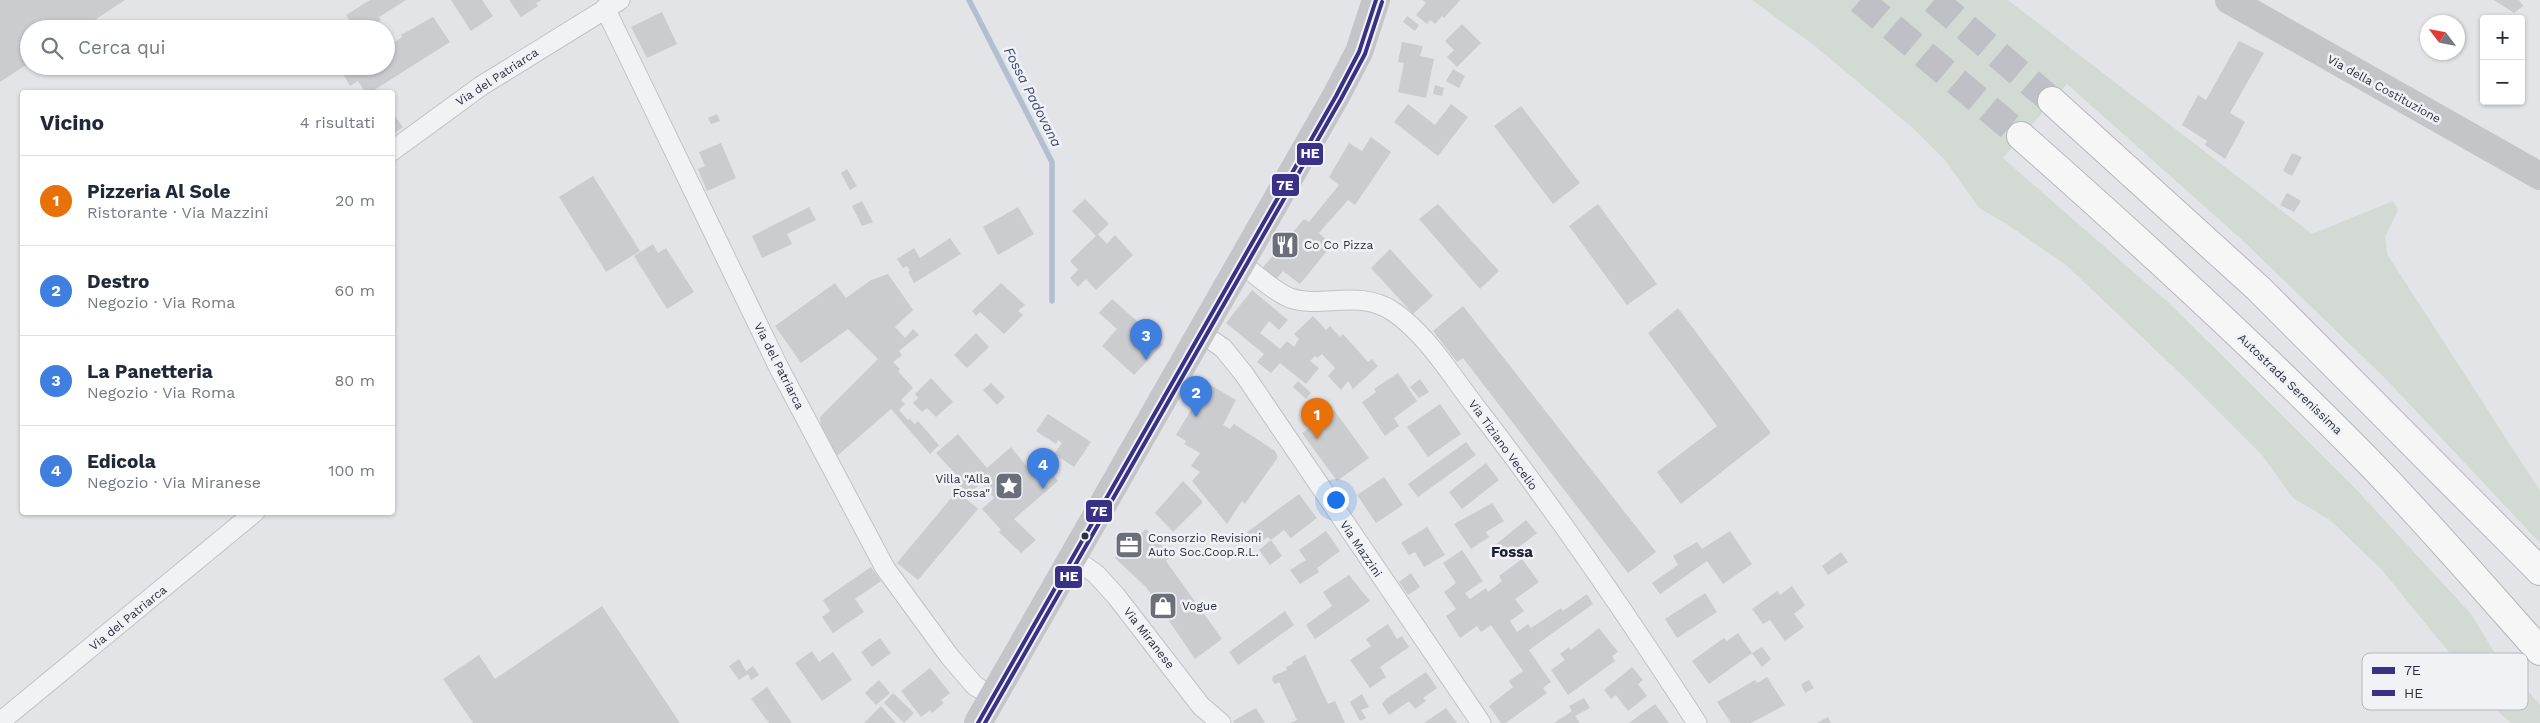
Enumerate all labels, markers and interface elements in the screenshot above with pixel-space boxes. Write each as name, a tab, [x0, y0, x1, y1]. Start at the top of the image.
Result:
north arrow	[2420, 15, 2465, 60]
map controls	[2480, 15, 2525, 105]
button: +	[2480, 15, 2525, 60]
search box	[20, 20, 395, 75]
icon: search	[38, 34, 66, 62]
text: Cerca qui	[78, 36, 166, 59]
water label: Fossa Padovana	[1001, 44, 1065, 150]
street label: Via del Patriarca	[453, 45, 541, 109]
street label: Via della Costituzione	[2325, 52, 2443, 126]
button: −	[2480, 60, 2525, 105]
text: Vicino	[40, 110, 104, 135]
text: 4 risultati	[300, 113, 375, 132]
line badge: HE	[1296, 142, 1324, 166]
text: HE	[1300, 145, 1320, 161]
line badge: 7E	[1271, 173, 1300, 197]
text: 7E	[1276, 177, 1294, 193]
text: Pizzeria Al Sole	[87, 180, 230, 203]
text: 1	[53, 191, 59, 210]
text: 20 m	[335, 191, 375, 210]
text: Ristorante · Via Mazzini	[87, 203, 269, 222]
restaurant icon: Co Co Pizza	[1270, 230, 1300, 260]
place label: Co Co Pizza	[1304, 238, 1373, 252]
text: Destro	[87, 270, 150, 293]
text: 2	[51, 281, 61, 300]
text: 60 m	[335, 281, 375, 300]
text: Negozio · Via Roma	[87, 293, 235, 312]
pin: 3	[1130, 319, 1162, 360]
street label: Via del Patriarca	[751, 320, 807, 412]
street label: Autostrada Serenissima	[2235, 331, 2345, 438]
text: La Panetteria	[87, 360, 213, 383]
text: 3	[51, 371, 61, 390]
text: 80 m	[334, 371, 375, 390]
pin: 2	[1180, 376, 1212, 417]
text: Negozio · Via Roma	[87, 383, 235, 402]
street label: Via Tiziano Vecelio	[1466, 397, 1540, 493]
pin: 1	[1301, 398, 1333, 439]
pin: 4	[1027, 448, 1059, 489]
text: Edicola	[87, 450, 156, 473]
text: 4	[51, 461, 61, 480]
text: 100 m	[328, 461, 375, 480]
place icon: Villa "Alla Fossa"	[994, 471, 1024, 501]
place label: Villa "Alla Fossa"	[935, 472, 990, 500]
text: Negozio · Via Miranese	[87, 473, 261, 492]
your location	[1323, 487, 1349, 513]
line badge: 7E	[1085, 499, 1113, 523]
text: 7E	[1090, 503, 1108, 519]
street label: Via Mazzini	[1337, 518, 1385, 580]
office icon: Consorzio Revisioni Auto Soc.Coop.R.L.	[1114, 530, 1144, 560]
unlabelled marker	[1080, 531, 1090, 541]
place label: Consorzio Revisioni Auto Soc.Coop.R.L.	[1148, 531, 1261, 559]
district label: Fossa	[1491, 543, 1533, 561]
line badge: HE	[1054, 565, 1083, 589]
text: HE	[1059, 568, 1079, 584]
street label: Via del Patriarca	[87, 582, 170, 653]
shop icon: Vogue	[1148, 591, 1178, 621]
place label: Vogue	[1182, 599, 1217, 613]
street label: Via Miranese	[1121, 604, 1177, 672]
legend	[2362, 653, 2528, 710]
text: 7E	[2404, 662, 2421, 678]
text: HE	[2404, 685, 2423, 701]

